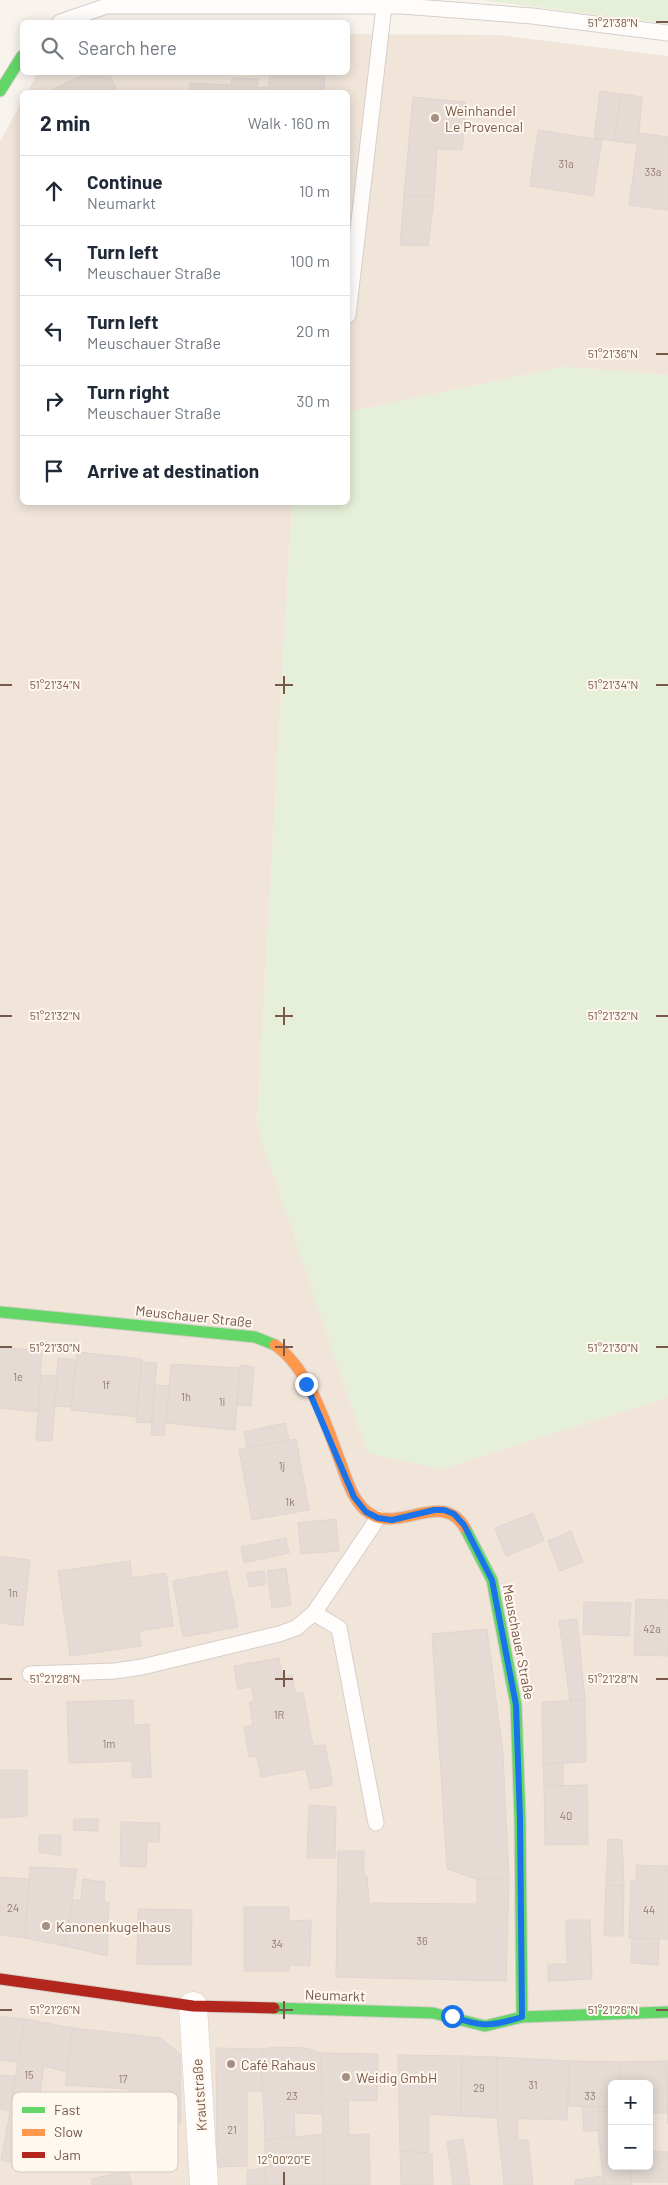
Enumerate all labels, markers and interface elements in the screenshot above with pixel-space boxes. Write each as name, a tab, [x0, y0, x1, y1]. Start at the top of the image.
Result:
text: 51°21'38"N	[588, 15, 638, 29]
search box	[20, 20, 350, 75]
icon: search	[38, 34, 66, 62]
text: Search here	[78, 36, 177, 59]
place label: Weinhandel Le Provencal	[445, 102, 523, 135]
text: 2 min	[40, 110, 90, 135]
marker: Weinhandel Le Provencal	[429, 112, 441, 124]
text: Walk · 160 m	[248, 113, 330, 132]
house number: 31a	[558, 157, 574, 170]
house number: 33a	[645, 165, 661, 178]
text: Continue	[87, 170, 163, 193]
icon: ahead	[40, 177, 68, 205]
text: 10 m	[299, 181, 330, 200]
text: Neumarkt	[87, 193, 156, 212]
text: Turn left	[87, 240, 158, 263]
icon: left	[40, 247, 68, 275]
text: 100 m	[290, 251, 330, 270]
text: Meuschauer Straße	[87, 263, 221, 282]
text: Turn left	[87, 310, 158, 333]
icon: left	[40, 317, 68, 345]
text: 20 m	[296, 321, 330, 340]
text: Meuschauer Straße	[87, 333, 221, 352]
text: 51°21'36"N	[588, 346, 638, 360]
text: Turn right	[87, 380, 169, 403]
icon: right	[40, 387, 68, 415]
text: 30 m	[296, 391, 330, 410]
text: Meuschauer Straße	[87, 403, 221, 422]
icon: arrive	[40, 457, 68, 485]
text: Arrive at destination	[87, 459, 259, 482]
text: 51°21'34"N	[30, 677, 80, 691]
text: 51°21'34"N	[588, 677, 638, 691]
text: 51°21'32"N	[30, 1008, 80, 1022]
text: 51°21'32"N	[588, 1008, 638, 1022]
street label: Meuschauer Straße	[135, 1301, 253, 1331]
text: 51°21'30"N	[30, 1340, 80, 1354]
text: 51°21'30"N	[588, 1340, 638, 1354]
house number: 1e	[13, 1370, 23, 1383]
route end	[295, 1373, 318, 1396]
house number: 1f	[102, 1378, 110, 1391]
house number: 1h	[181, 1390, 191, 1403]
house number: 1i	[219, 1395, 226, 1408]
house number: 1j	[279, 1459, 285, 1472]
house number: 1k	[285, 1495, 295, 1508]
street label: Meuschauer Straße	[499, 1583, 539, 1701]
house number: 1n	[8, 1586, 18, 1599]
house number: 42a	[643, 1622, 661, 1635]
text: 51°21'28"N	[30, 1671, 80, 1685]
text: 51°21'28"N	[588, 1671, 638, 1685]
house number: 1R	[274, 1708, 285, 1721]
house number: 1m	[103, 1737, 115, 1750]
house number: 40	[560, 1809, 572, 1822]
house number: 24	[7, 1901, 19, 1914]
house number: 44	[643, 1903, 655, 1916]
place label: Kanonenkugelhaus	[56, 1918, 171, 1935]
marker: Kanonenkugelhaus	[40, 1920, 52, 1932]
house number: 36	[416, 1934, 428, 1947]
house number: 34	[271, 1937, 283, 1950]
street label: Neumarkt	[305, 1985, 365, 2005]
text: 51°21'26"N	[30, 2002, 80, 2016]
text: 51°21'26"N	[588, 2002, 638, 2016]
route start	[441, 2005, 464, 2028]
place label: Café Rahaus	[241, 2056, 316, 2073]
street label: Krautstraße	[188, 2058, 210, 2132]
marker: Café Rahaus	[225, 2058, 237, 2070]
house number: 15	[24, 2068, 34, 2081]
place label: Weidig GmbH	[356, 2069, 437, 2086]
marker: Weidig GmbH	[340, 2071, 352, 2083]
house number: 17	[118, 2072, 128, 2085]
house number: 31	[528, 2078, 538, 2091]
map controls	[608, 2080, 653, 2170]
button: +	[608, 2080, 653, 2125]
house number: 29	[473, 2081, 485, 2094]
house number: 23	[286, 2089, 298, 2102]
house number: 33	[584, 2089, 596, 2102]
legend	[12, 2092, 178, 2172]
text: Fast	[54, 2101, 80, 2118]
text: Slow	[54, 2123, 83, 2140]
house number: 21	[227, 2123, 237, 2136]
button: −	[608, 2125, 653, 2170]
text: Jam	[54, 2146, 81, 2163]
text: 12°00'20"E	[257, 2152, 311, 2166]

